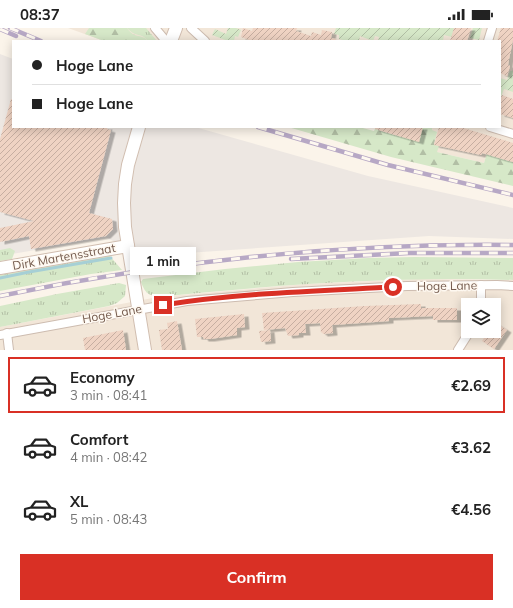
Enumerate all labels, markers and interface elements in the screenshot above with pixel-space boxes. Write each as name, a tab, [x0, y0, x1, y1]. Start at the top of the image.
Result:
text: 08:37	[20, 5, 60, 24]
text: Hoge Lane	[56, 56, 133, 75]
text: Hoge Lane	[56, 94, 133, 113]
street label: Dirk Martensstraat	[11, 240, 117, 273]
callout: 1 min	[130, 247, 196, 275]
text: 1 min	[146, 253, 180, 269]
street label: Hoge Lane	[417, 277, 477, 294]
route start	[384, 278, 402, 296]
route end	[154, 296, 172, 314]
map controls	[461, 298, 501, 338]
button: layers	[461, 298, 501, 338]
street label: Hoge Lane	[81, 301, 143, 326]
icon: car	[22, 367, 58, 403]
text: Economy	[70, 368, 135, 387]
text: €2.69	[451, 376, 491, 395]
text: 3 min · 08:41	[70, 387, 147, 403]
icon: car	[22, 429, 58, 465]
text: Comfort	[70, 430, 128, 449]
text: €3.62	[451, 438, 491, 457]
text: 4 min · 08:42	[70, 449, 147, 465]
icon: car	[22, 491, 58, 527]
text: XL	[70, 492, 88, 511]
text: €4.56	[451, 500, 491, 519]
text: 5 min · 08:43	[70, 511, 147, 527]
button: Confirm	[20, 554, 493, 600]

